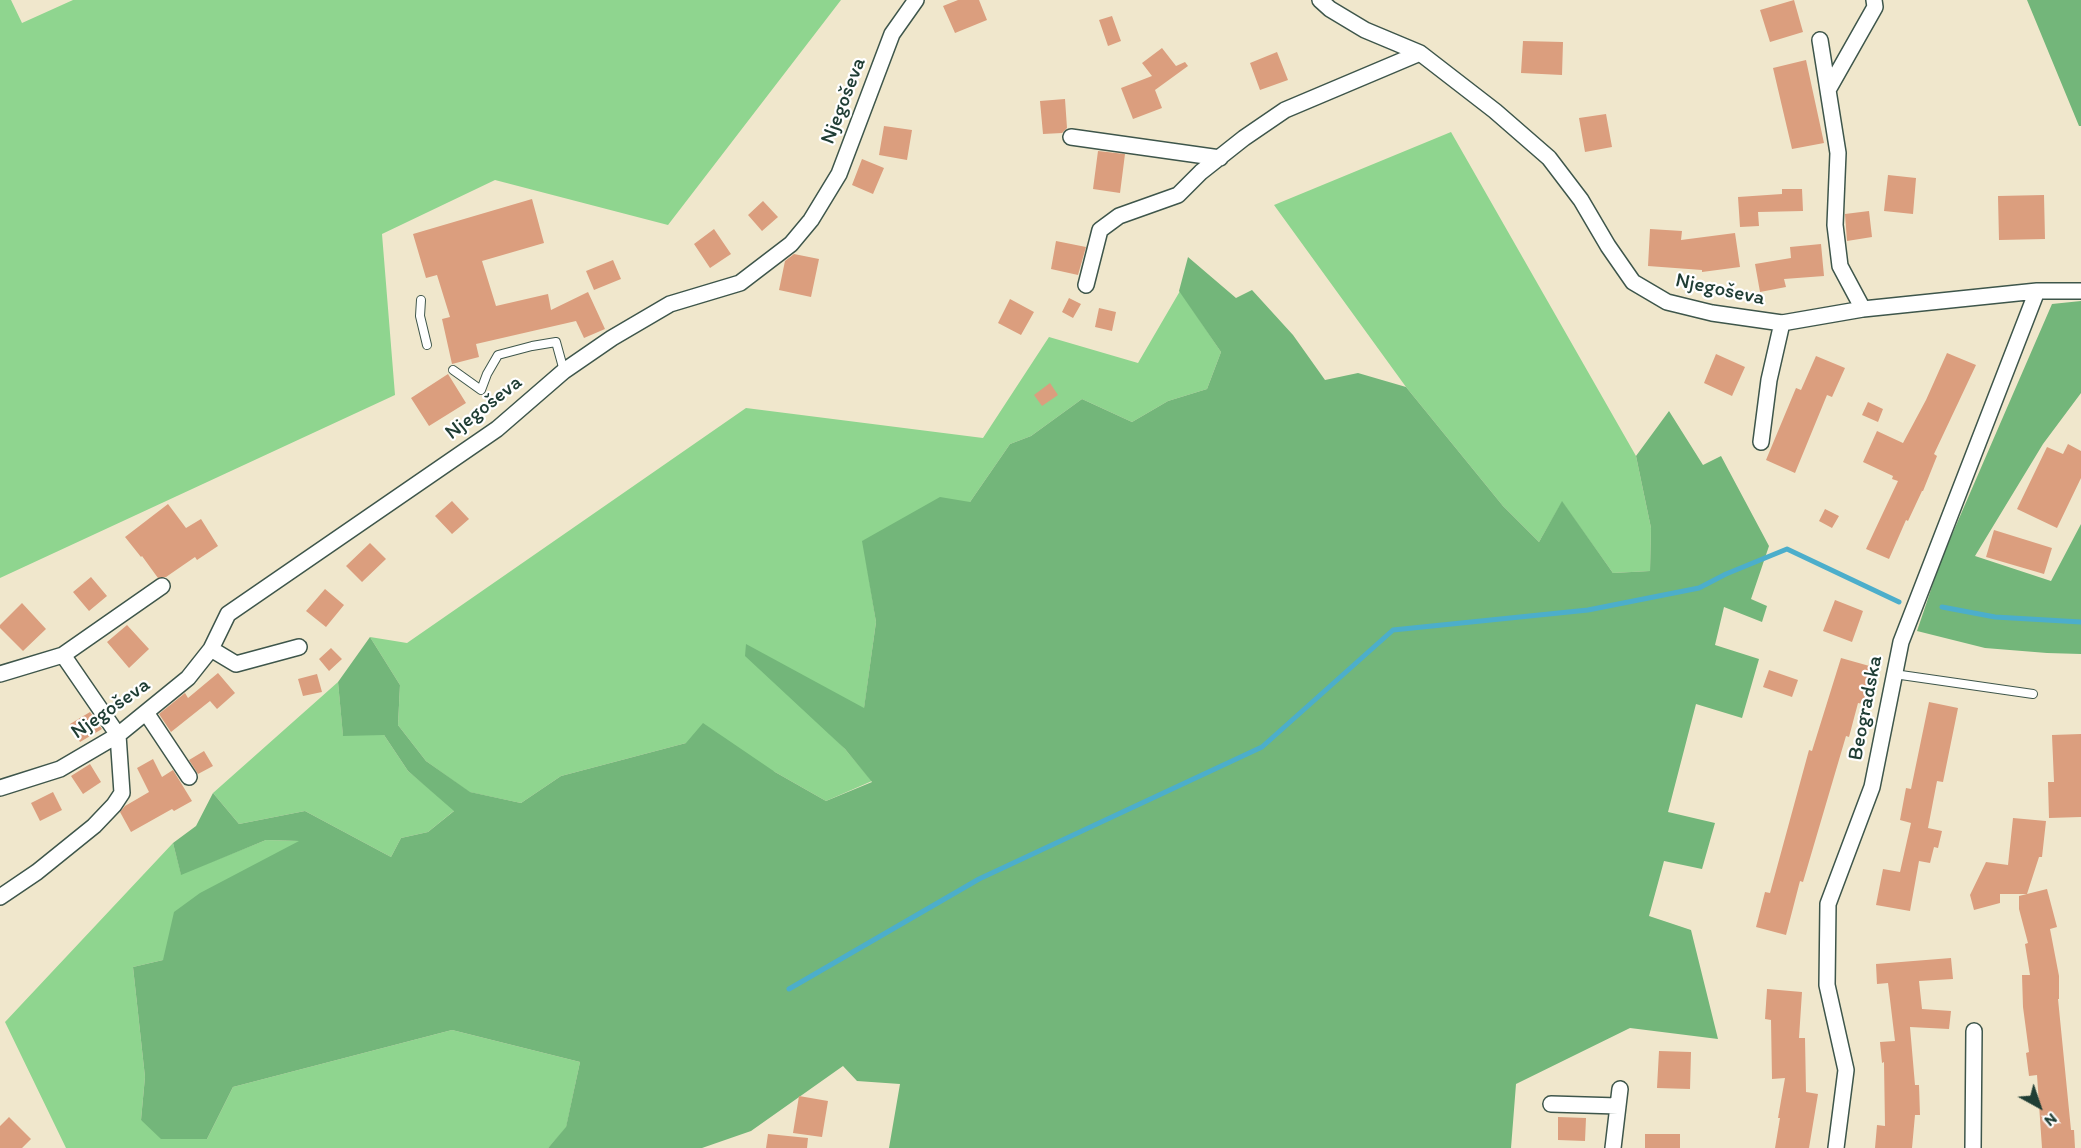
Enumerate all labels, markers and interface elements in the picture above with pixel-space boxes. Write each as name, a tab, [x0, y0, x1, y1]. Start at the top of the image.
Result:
street label: Njegoševa	[816, 54, 872, 148]
street label: Njegoševa	[1673, 268, 1767, 312]
street label: Njegoševa	[440, 370, 528, 446]
street label: Beogradska	[1843, 653, 1889, 763]
street label: Njegoševa	[67, 673, 155, 745]
north arrow	[2009, 1076, 2069, 1136]
text: N	[2041, 1109, 2061, 1131]

